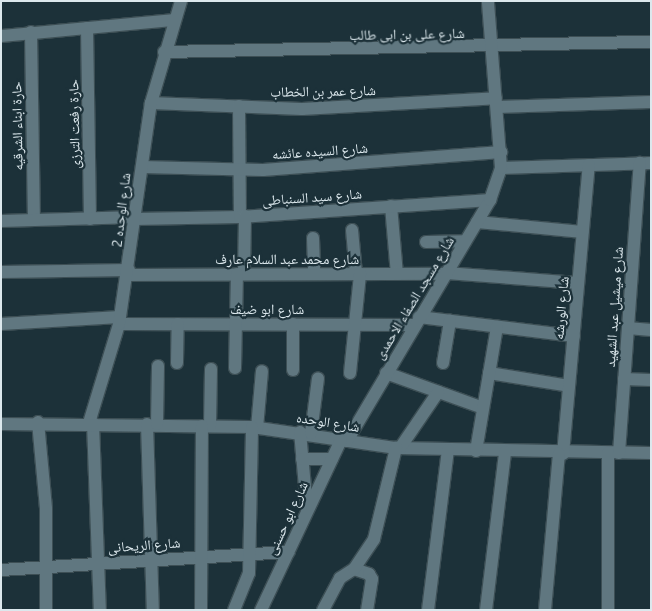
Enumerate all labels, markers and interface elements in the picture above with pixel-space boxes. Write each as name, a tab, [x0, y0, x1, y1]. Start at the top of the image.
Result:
street label: شارع على بن ابى طالب	[349, 25, 465, 43]
street label: حارة رفعت الترزى	[65, 79, 83, 169]
street label: حارة ابناء الشرقيه	[8, 81, 26, 171]
street label: شارع عمر بن الخطاب	[270, 82, 376, 100]
street label: شارع السيده عائشه	[271, 139, 369, 163]
street label: شارع الوحده 2	[108, 172, 134, 248]
street label: شارع سيد السنباطى	[261, 185, 363, 209]
street label: شارع مسجد الصفاء الاحمدى	[371, 233, 457, 363]
street label: شارع ميشيل عبد الشهيد	[601, 246, 627, 368]
street label: شارع محمد عبد السلام عارف	[215, 251, 359, 267]
street label: شارع الورشه	[550, 276, 572, 340]
street label: شارع ابو ضيف	[230, 301, 304, 317]
street label: شارع الوحده	[295, 409, 361, 435]
street label: شارع ابو حسنى	[263, 479, 311, 557]
street label: شارع الريحانى	[107, 534, 181, 556]

